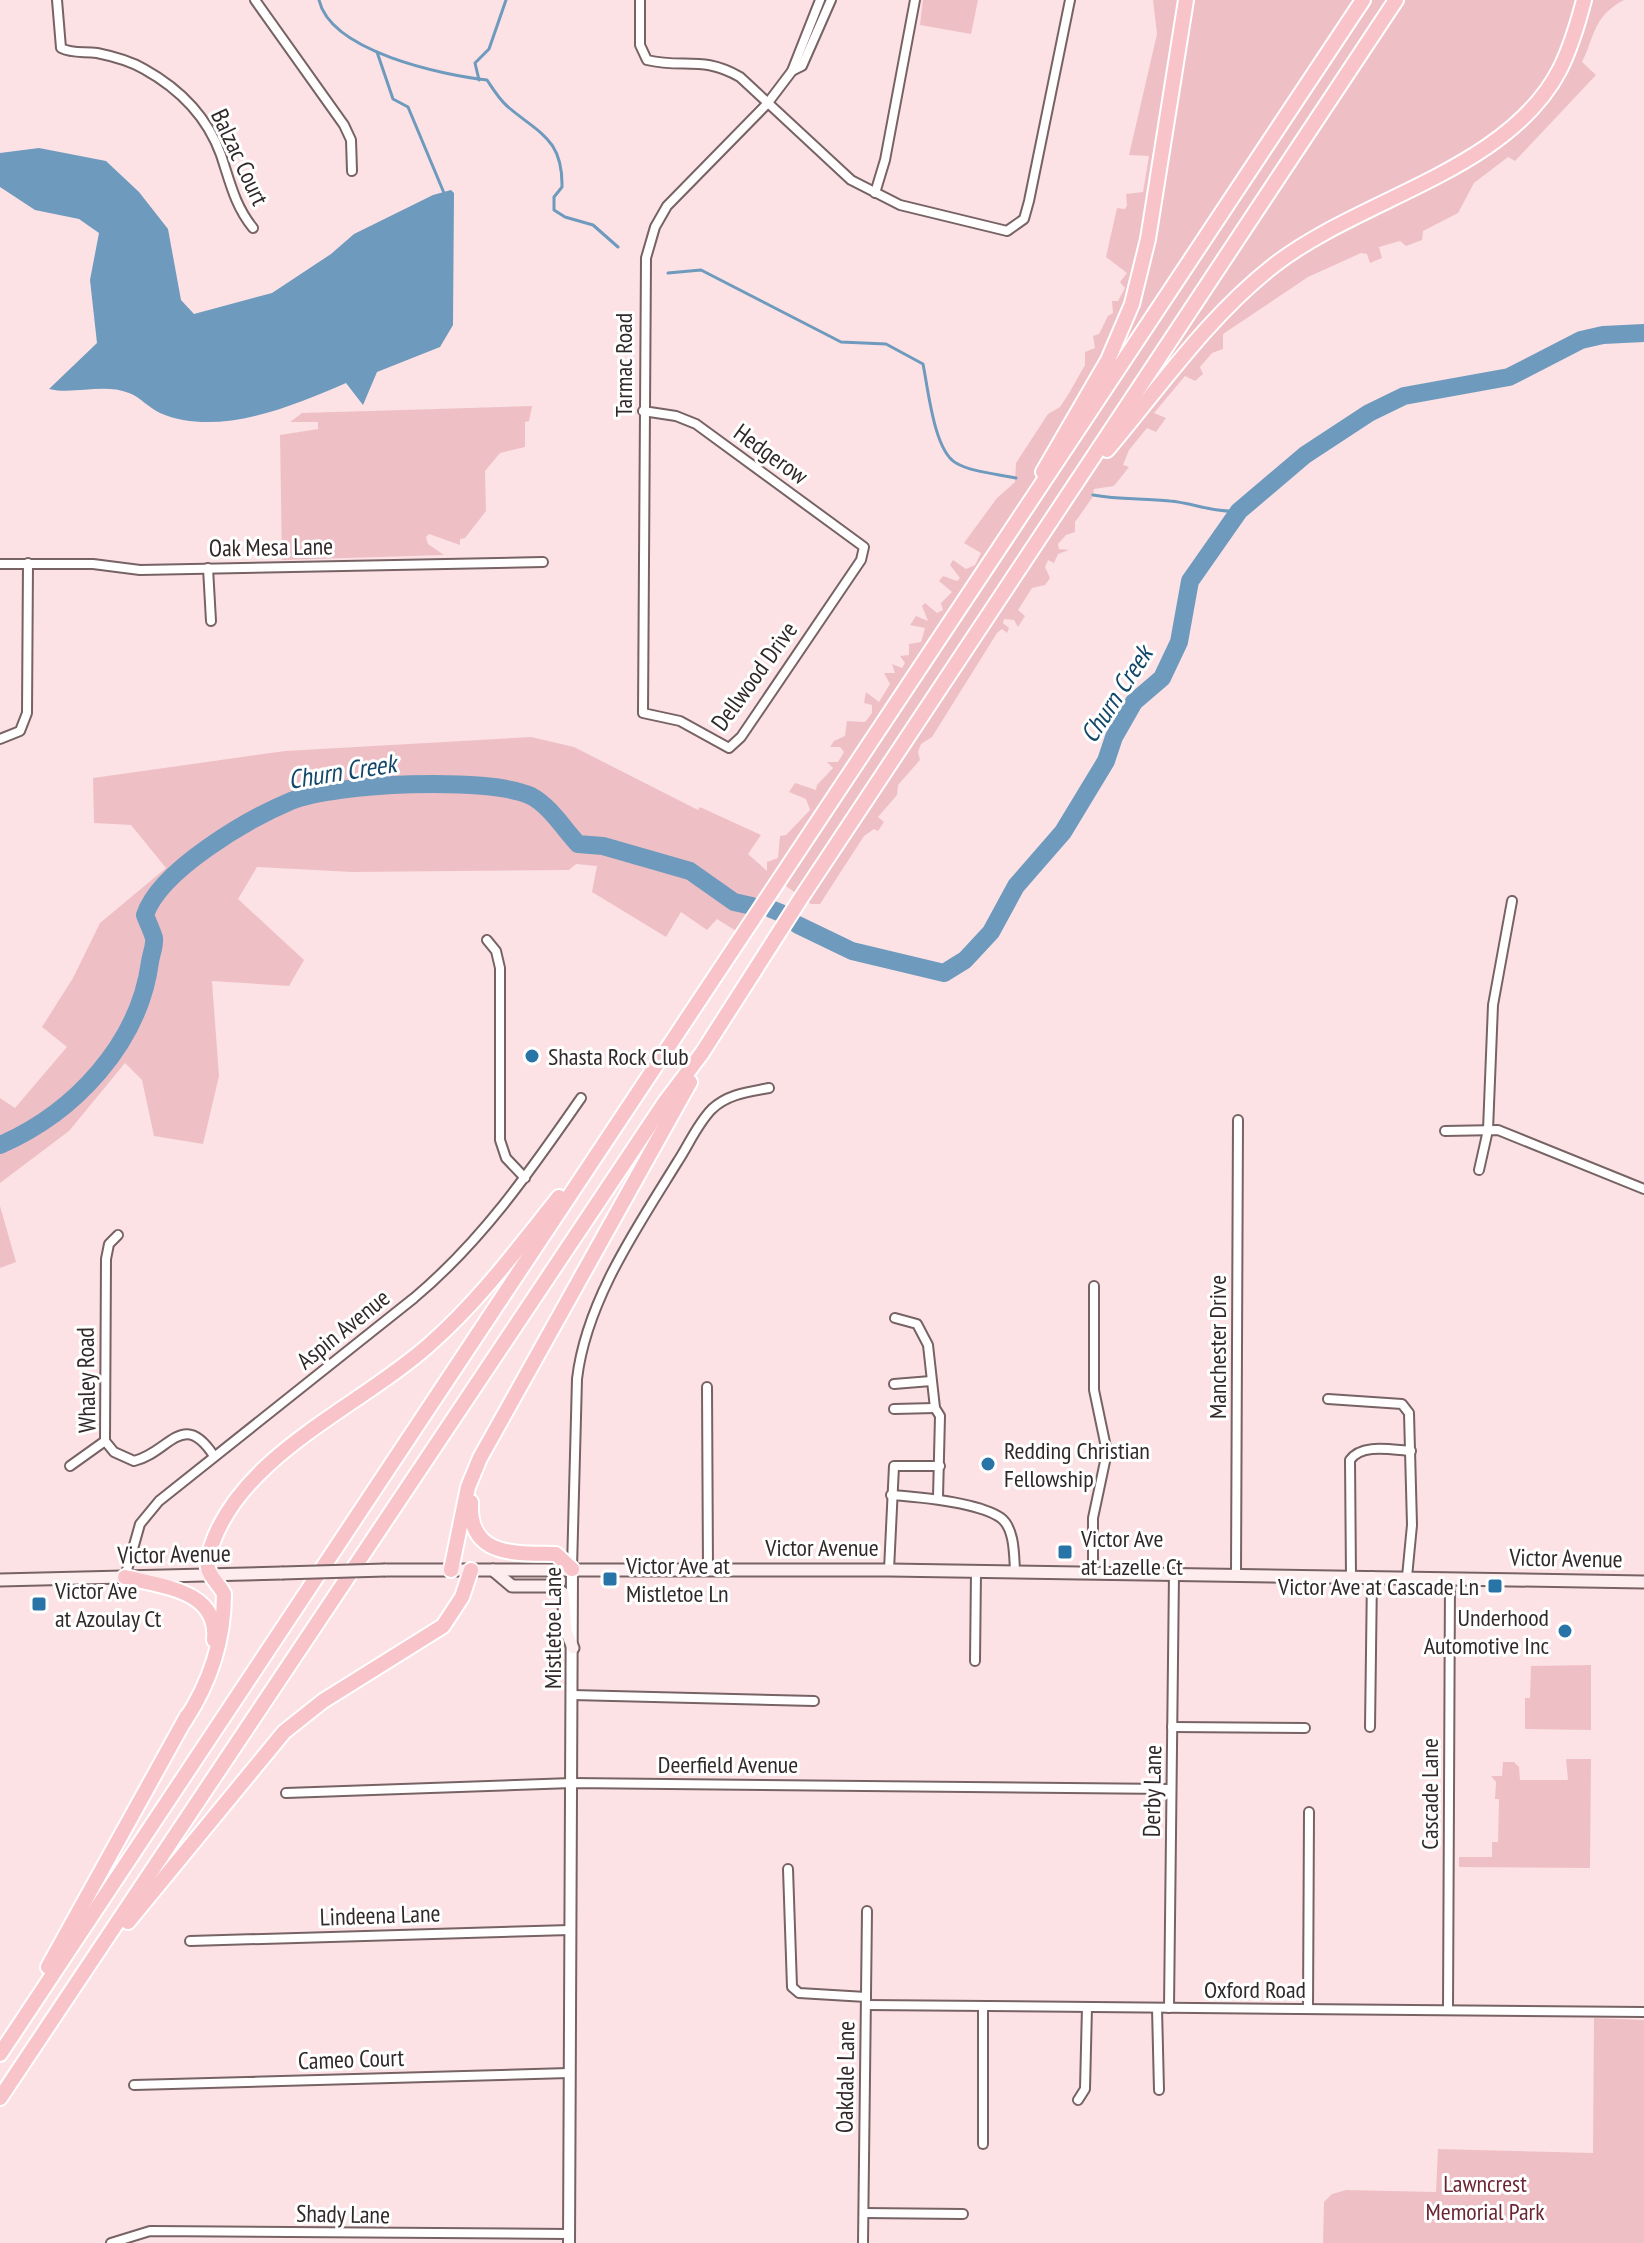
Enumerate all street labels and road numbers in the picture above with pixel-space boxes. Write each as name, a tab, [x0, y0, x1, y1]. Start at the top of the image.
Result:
street label: Balzac Court	[204, 104, 276, 210]
street label: Tarmac Road	[608, 313, 639, 417]
street label: Hedgerow	[728, 417, 815, 492]
street label: Oak Mesa Lane	[209, 530, 333, 564]
street label: Dellwood Drive	[704, 615, 804, 737]
street label: Manchester Drive	[1202, 1275, 1233, 1419]
street label: Aspin Avenue	[290, 1282, 396, 1376]
street label: Whaley Road	[70, 1327, 102, 1433]
street label: Victor Avenue	[764, 1532, 879, 1563]
street label: Victor Avenue	[116, 1538, 231, 1571]
street label: Victor Avenue	[1508, 1541, 1623, 1574]
street label: Mistletoe Lane	[537, 1567, 568, 1689]
street label: Cascade Lane	[1414, 1738, 1445, 1850]
street label: Derby Lane	[1136, 1745, 1168, 1837]
street label: Deerfield Avenue	[658, 1749, 798, 1780]
street label: Lindeena Lane	[319, 1897, 441, 1933]
street label: Oxford Road	[1204, 1974, 1306, 2005]
street label: Oakdale Lane	[829, 2021, 861, 2133]
street label: Cameo Court	[298, 2042, 405, 2076]
street label: Shady Lane	[296, 2198, 390, 2230]

